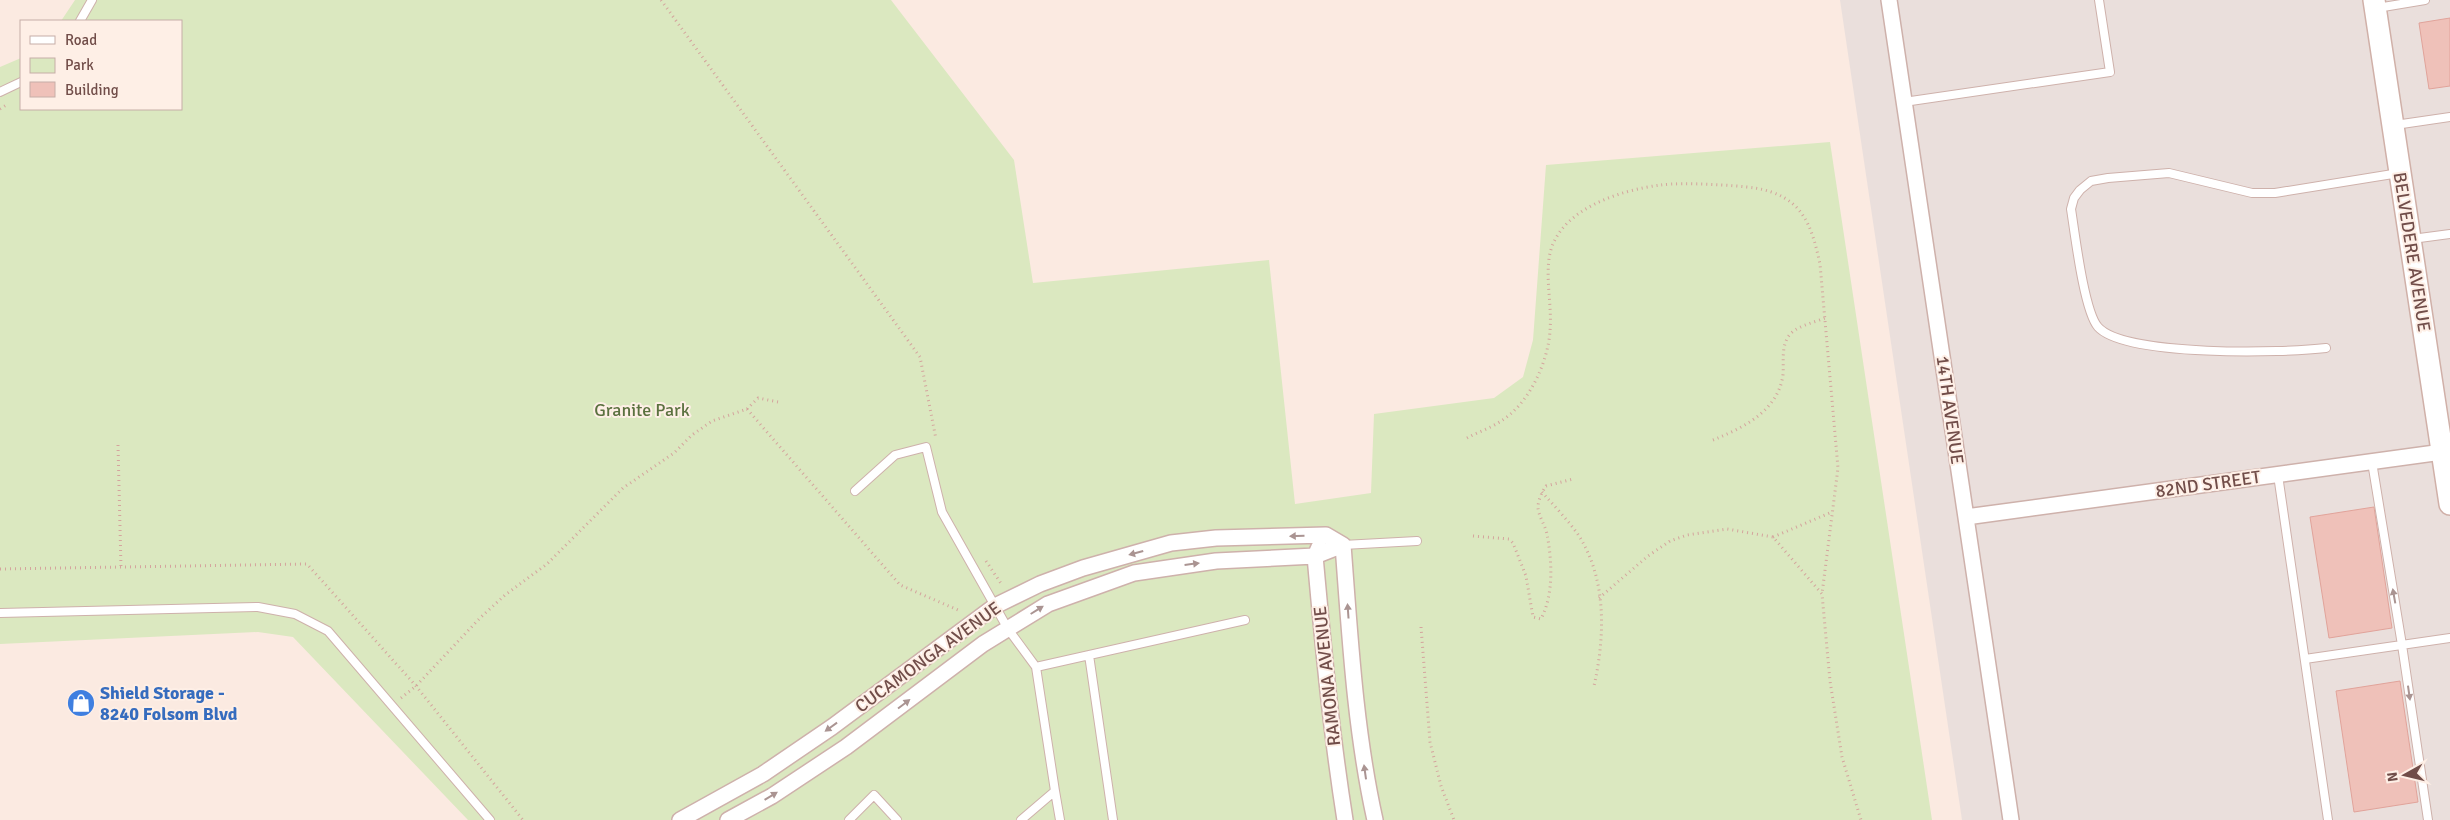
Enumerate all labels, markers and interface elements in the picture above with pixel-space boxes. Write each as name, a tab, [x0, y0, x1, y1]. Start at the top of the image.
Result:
legend	[20, 20, 182, 110]
text: Road	[65, 31, 97, 49]
text: Park	[65, 56, 94, 74]
text: Building	[65, 81, 119, 99]
street label: BELVEDERE AVENUE	[2389, 171, 2435, 333]
street label: 14TH AVENUE	[1931, 354, 1969, 466]
park label: Granite Park	[594, 399, 690, 421]
street label: 82ND STREET	[2154, 466, 2262, 502]
one-way arrow	[1289, 532, 1305, 540]
one-way arrow	[1129, 549, 1144, 557]
one-way arrow	[1184, 560, 1200, 568]
one-way arrow	[2390, 588, 2398, 604]
street label: CUCAMONGA AVENUE	[851, 597, 1005, 717]
one-way arrow	[1343, 603, 1351, 619]
street label: RAMONA AVENUE	[1309, 605, 1345, 747]
one-way arrow	[1030, 606, 1044, 615]
place label: Shield Storage - 8240 Folsom Blvd	[100, 682, 238, 725]
one-way arrow	[2406, 685, 2414, 701]
shop icon: Shield Storage - 8240 Folsom Blvd	[66, 688, 96, 718]
one-way arrow	[897, 698, 910, 709]
one-way arrow	[824, 722, 838, 732]
north arrow	[2380, 750, 2430, 800]
one-way arrow	[1361, 764, 1369, 780]
text: N	[2384, 771, 2402, 783]
one-way arrow	[764, 792, 777, 801]

